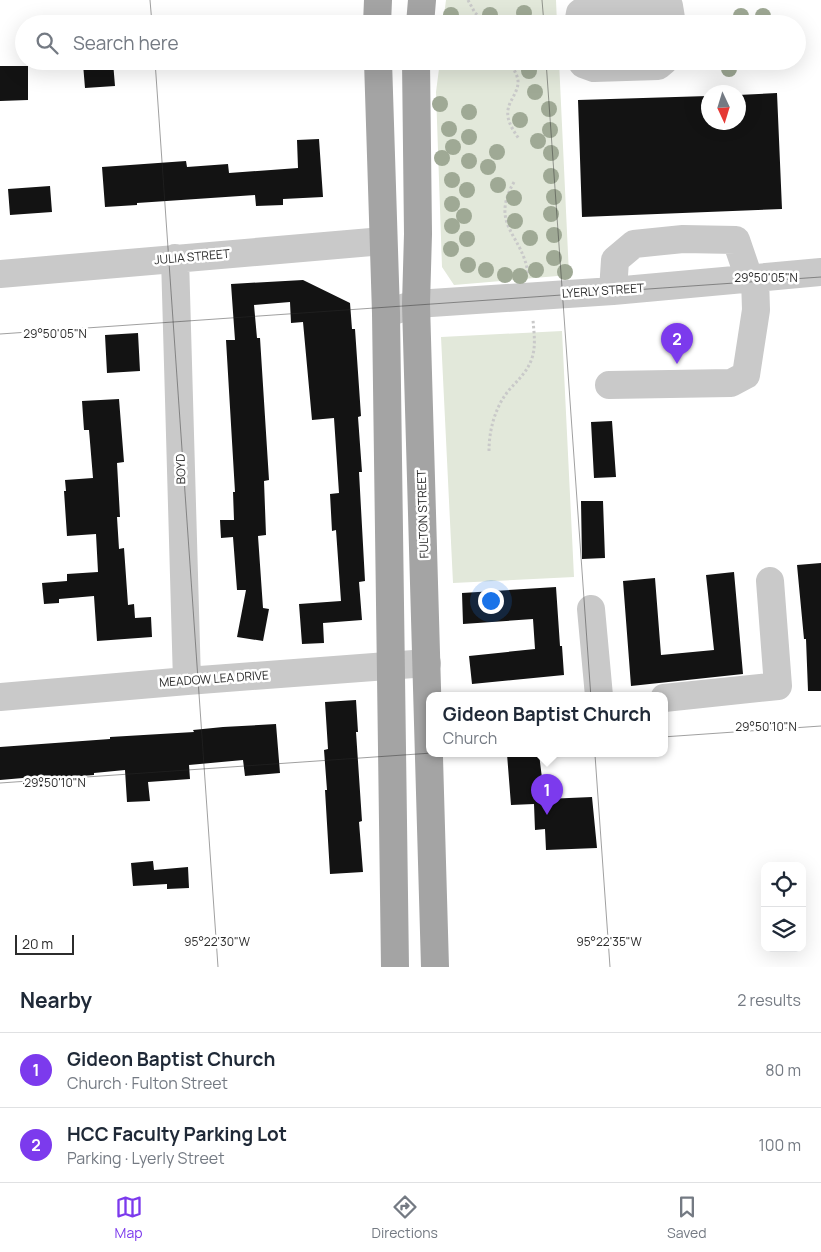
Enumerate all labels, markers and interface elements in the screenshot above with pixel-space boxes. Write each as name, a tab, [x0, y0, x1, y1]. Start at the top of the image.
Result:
search box	[15, 15, 806, 70]
icon: search	[33, 29, 61, 57]
text: Search here	[73, 30, 179, 56]
north arrow	[701, 85, 746, 130]
street label: JULIA STREET	[153, 245, 231, 268]
text: 29°50'05"N	[734, 269, 798, 286]
street label: LYERLY STREET	[561, 279, 646, 302]
pin: 2	[661, 323, 693, 364]
text: 29°50'05"N	[23, 325, 87, 342]
street label: BOYD	[172, 454, 189, 484]
street label: FULTON STREET	[412, 469, 433, 559]
your location	[478, 588, 504, 614]
street label: MEADOW LEA DRIVE	[158, 666, 270, 691]
popup	[426, 692, 668, 757]
text: Gideon Baptist Church	[443, 701, 651, 727]
text: 29°50'10"N	[735, 718, 797, 735]
text: Church	[443, 727, 497, 749]
text: 29°50'10"N	[24, 774, 86, 791]
pin: 1	[531, 774, 563, 815]
map controls	[761, 862, 806, 952]
button: locate	[761, 862, 806, 907]
button: layers	[761, 907, 806, 952]
scale bar	[15, 932, 74, 955]
text: 95°22'30"W	[184, 933, 251, 950]
text: 95°22'35"W	[576, 933, 643, 950]
text: 20 m	[22, 934, 53, 953]
text: Nearby	[20, 986, 92, 1014]
text: 2 results	[737, 989, 801, 1011]
text: Gideon Baptist Church	[67, 1046, 275, 1072]
text: 1	[32, 1059, 40, 1081]
text: 80 m	[765, 1059, 801, 1081]
text: Church · Fulton Street	[67, 1072, 228, 1094]
text: HCC Faculty Parking Lot	[67, 1121, 287, 1147]
text: 2	[31, 1134, 41, 1156]
text: 100 m	[758, 1134, 801, 1156]
text: Parking · Lyerly Street	[67, 1147, 225, 1169]
tab: Map	[115, 1193, 143, 1242]
tab: Directions	[372, 1193, 438, 1242]
tab: Saved	[667, 1193, 706, 1242]

